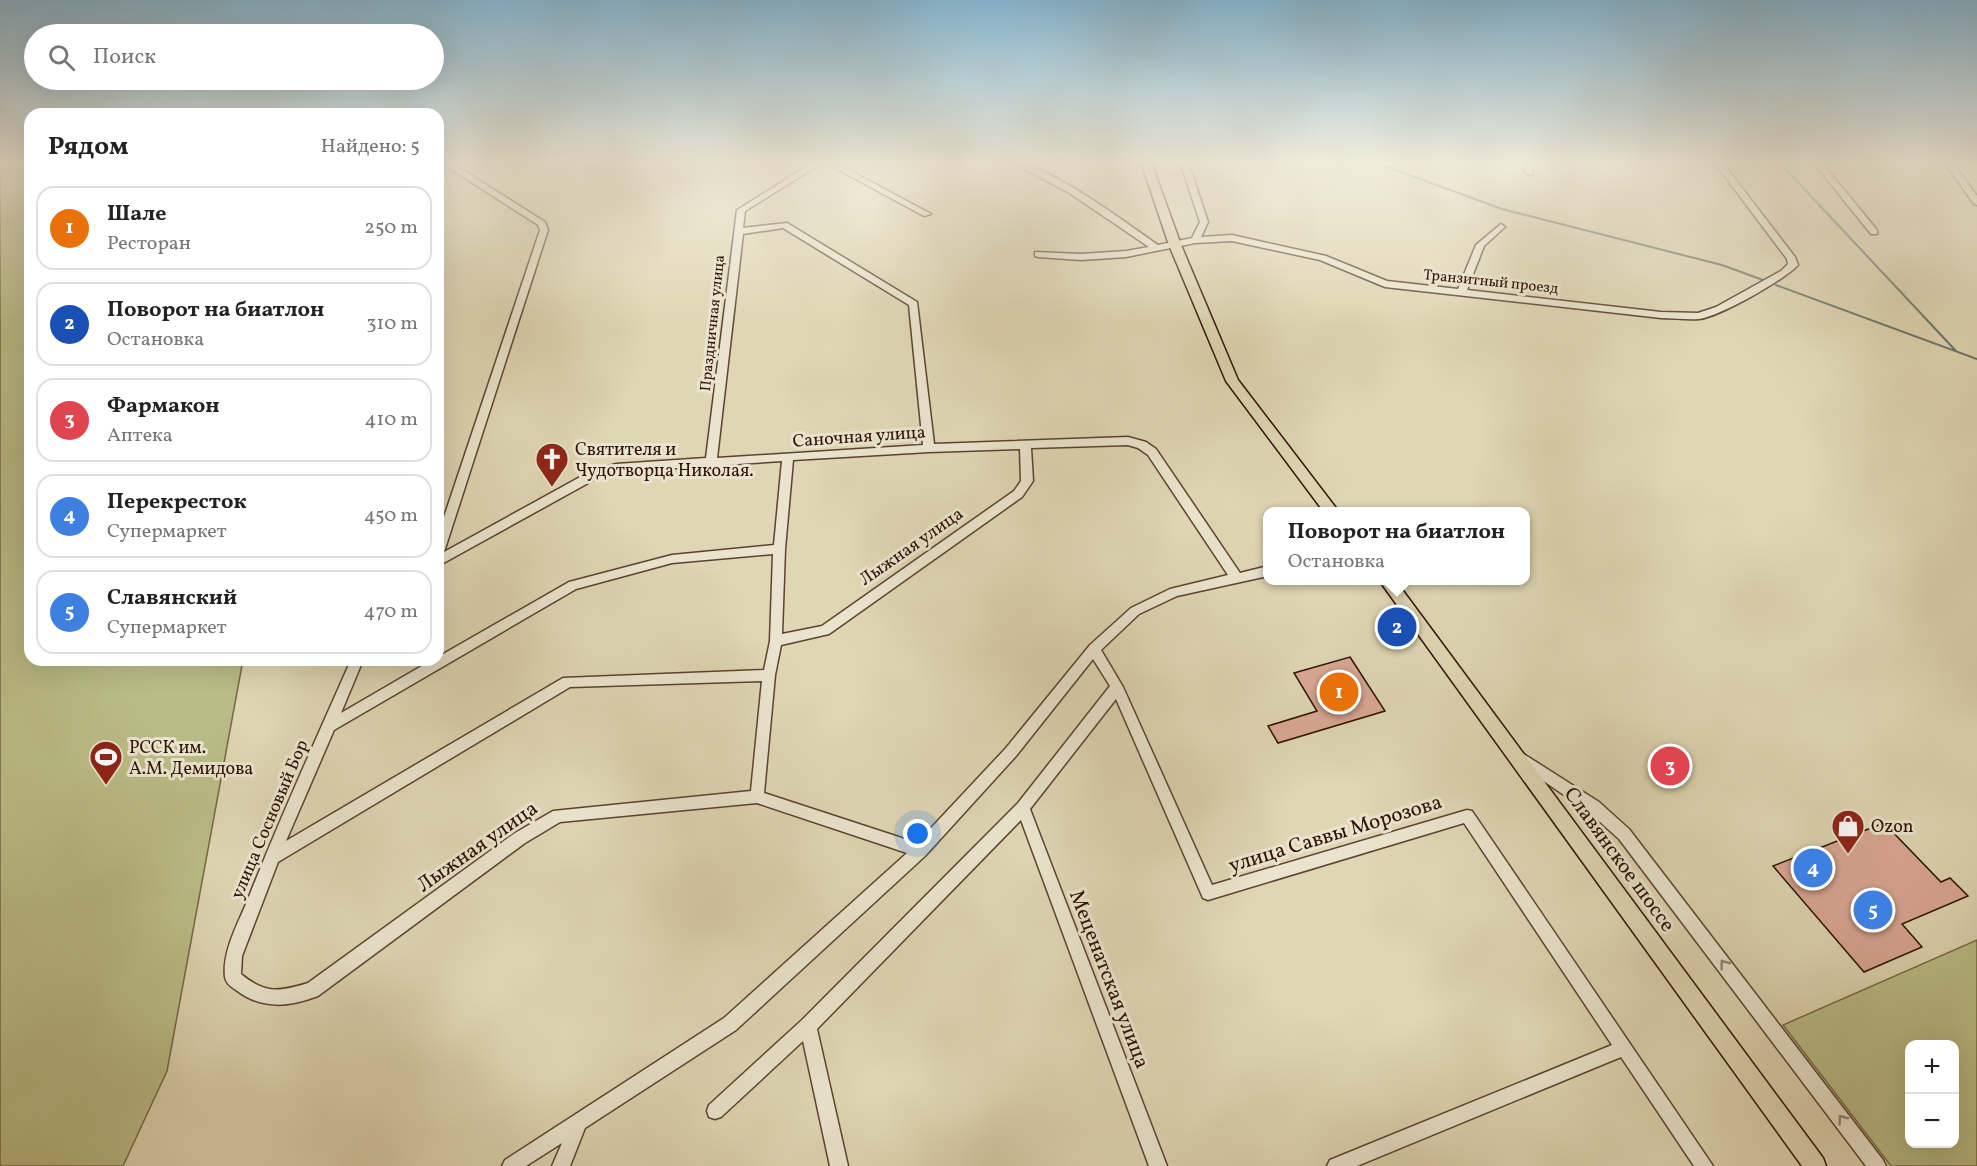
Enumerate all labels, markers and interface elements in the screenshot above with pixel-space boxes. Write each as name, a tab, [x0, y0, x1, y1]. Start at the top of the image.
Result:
search box	[24, 24, 444, 90]
icon: search	[45, 41, 78, 74]
text: Поиск	[93, 42, 156, 73]
text: Рядом	[48, 129, 128, 165]
text: Найдено: 5	[321, 133, 420, 161]
text: Шале	[107, 199, 166, 230]
text: 1	[65, 214, 74, 242]
text: 250 m	[364, 214, 418, 242]
text: Ресторан	[107, 230, 191, 258]
street label: Праздничная улица	[696, 254, 731, 393]
street label: Транзитный проезд	[1422, 265, 1560, 300]
text: Поворот на биатлон	[107, 295, 324, 326]
text: 2	[64, 310, 75, 338]
text: 310 m	[366, 310, 418, 338]
text: Остановка	[107, 326, 204, 354]
text: Фармакон	[107, 391, 220, 422]
text: 3	[64, 406, 75, 434]
text: 410 m	[365, 406, 418, 434]
street label: Саночная улица	[792, 420, 927, 455]
text: Аптека	[107, 422, 173, 450]
place label: Святителя и Чудотворца Николая.	[575, 438, 754, 484]
church icon: Святителя и Чудотворца Николая.	[534, 441, 570, 488]
text: Перекресток	[107, 487, 247, 518]
text: 4	[63, 502, 76, 530]
text: 450 m	[364, 502, 418, 530]
street label: Лыжная улица	[855, 502, 969, 592]
popup	[1263, 507, 1530, 585]
text: Поворот на биатлон	[1288, 517, 1505, 548]
text: Супермаркет	[107, 518, 227, 546]
text: Остановка	[1288, 548, 1385, 576]
text: Славянский	[107, 583, 237, 614]
text: 5	[65, 598, 74, 626]
text: 470 m	[363, 598, 418, 626]
pin: 2	[1378, 604, 1416, 650]
text: Супермаркет	[107, 614, 227, 642]
pin: 1	[1320, 670, 1358, 714]
place label: РССК им. А.М. Демидова	[129, 736, 253, 782]
street label: улица Сосновый Бор	[225, 736, 315, 903]
sports icon: РССК им. А.М. Демидова	[88, 739, 124, 786]
pin: 3	[1650, 744, 1690, 789]
street label: Славянское шоссе	[1556, 781, 1681, 938]
street label: улица Саввы Морозова	[1225, 788, 1446, 881]
street label: Лыжная улица	[411, 795, 544, 900]
shop icon: Ozon	[1830, 808, 1866, 855]
place label: Ozon	[1871, 815, 1914, 840]
your location	[903, 819, 932, 848]
pin: 4	[1794, 846, 1832, 890]
street label: Меценатская улица	[1061, 886, 1156, 1073]
pin: 5	[1854, 888, 1892, 932]
one-way arrow	[1720, 960, 1731, 971]
map controls	[1905, 1040, 1959, 1148]
button: +	[1905, 1040, 1959, 1094]
button: −	[1905, 1094, 1959, 1148]
one-way arrow	[1838, 1115, 1849, 1126]

